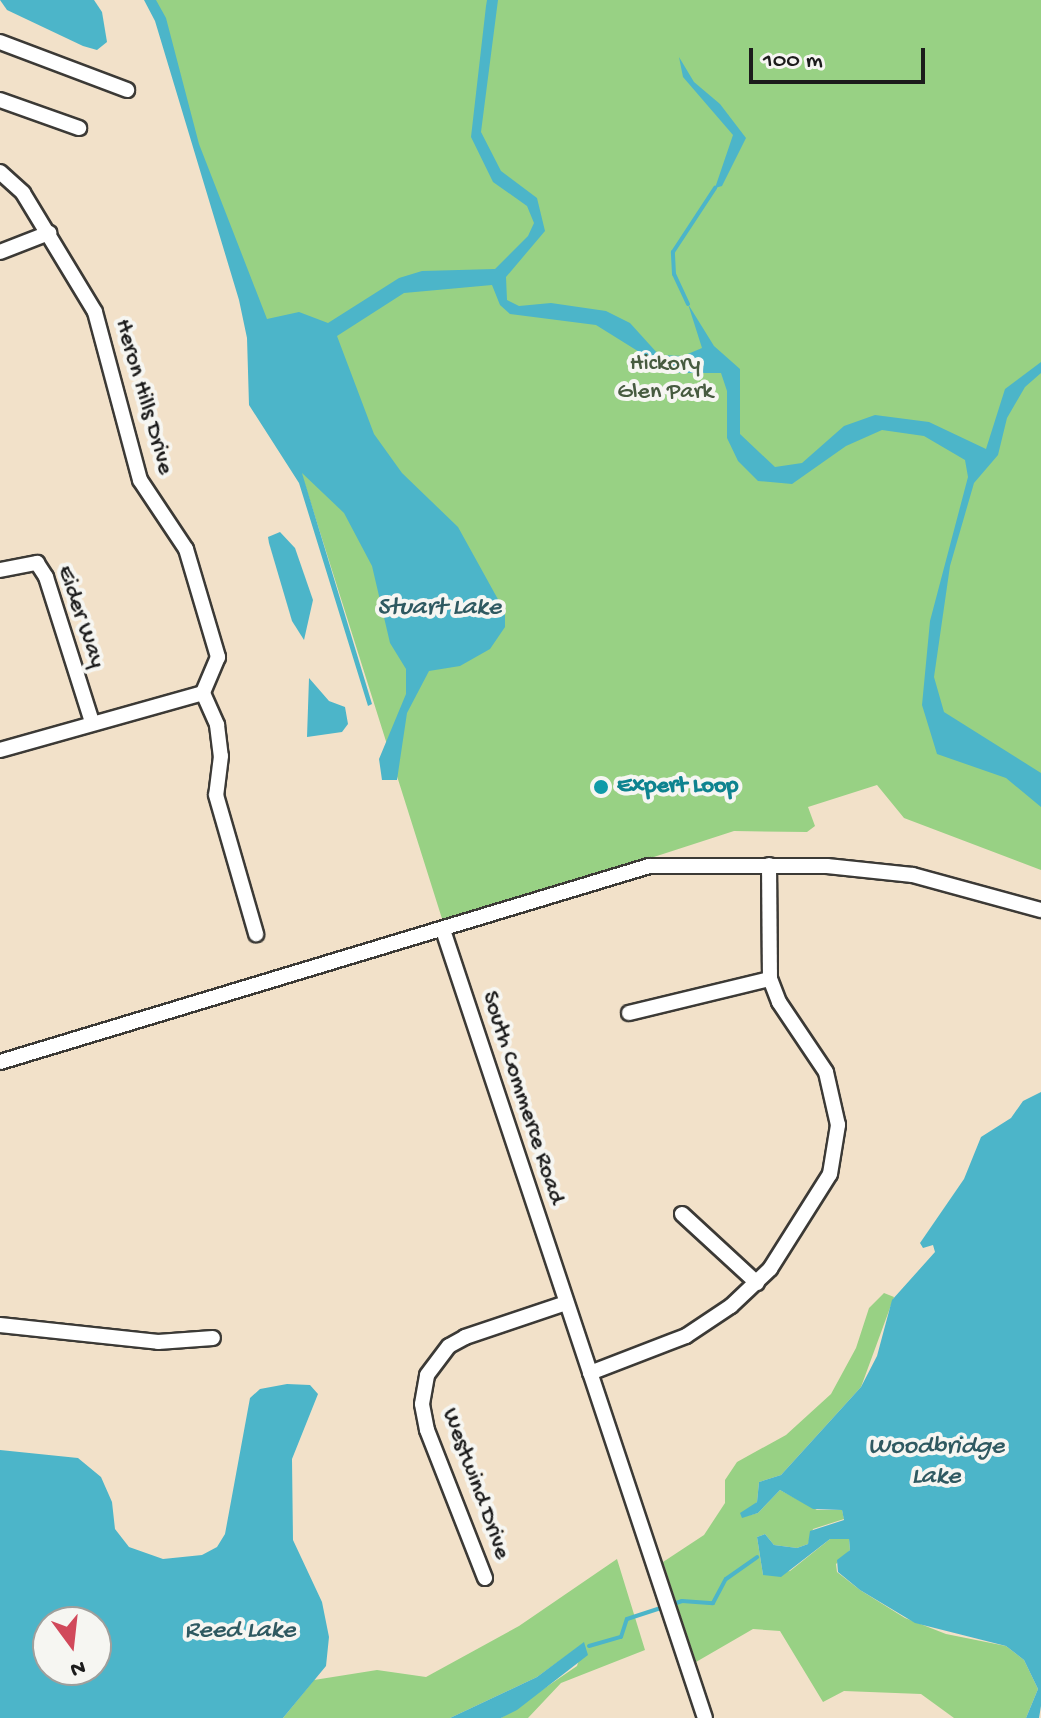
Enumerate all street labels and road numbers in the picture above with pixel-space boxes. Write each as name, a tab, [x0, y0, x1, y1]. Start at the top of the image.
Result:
street label: Heron Hills Drive	[107, 316, 179, 478]
street label: Eider Way	[49, 562, 111, 672]
street label: South Commerce Road	[474, 988, 570, 1208]
street label: Westwind Drive	[434, 1405, 516, 1563]

